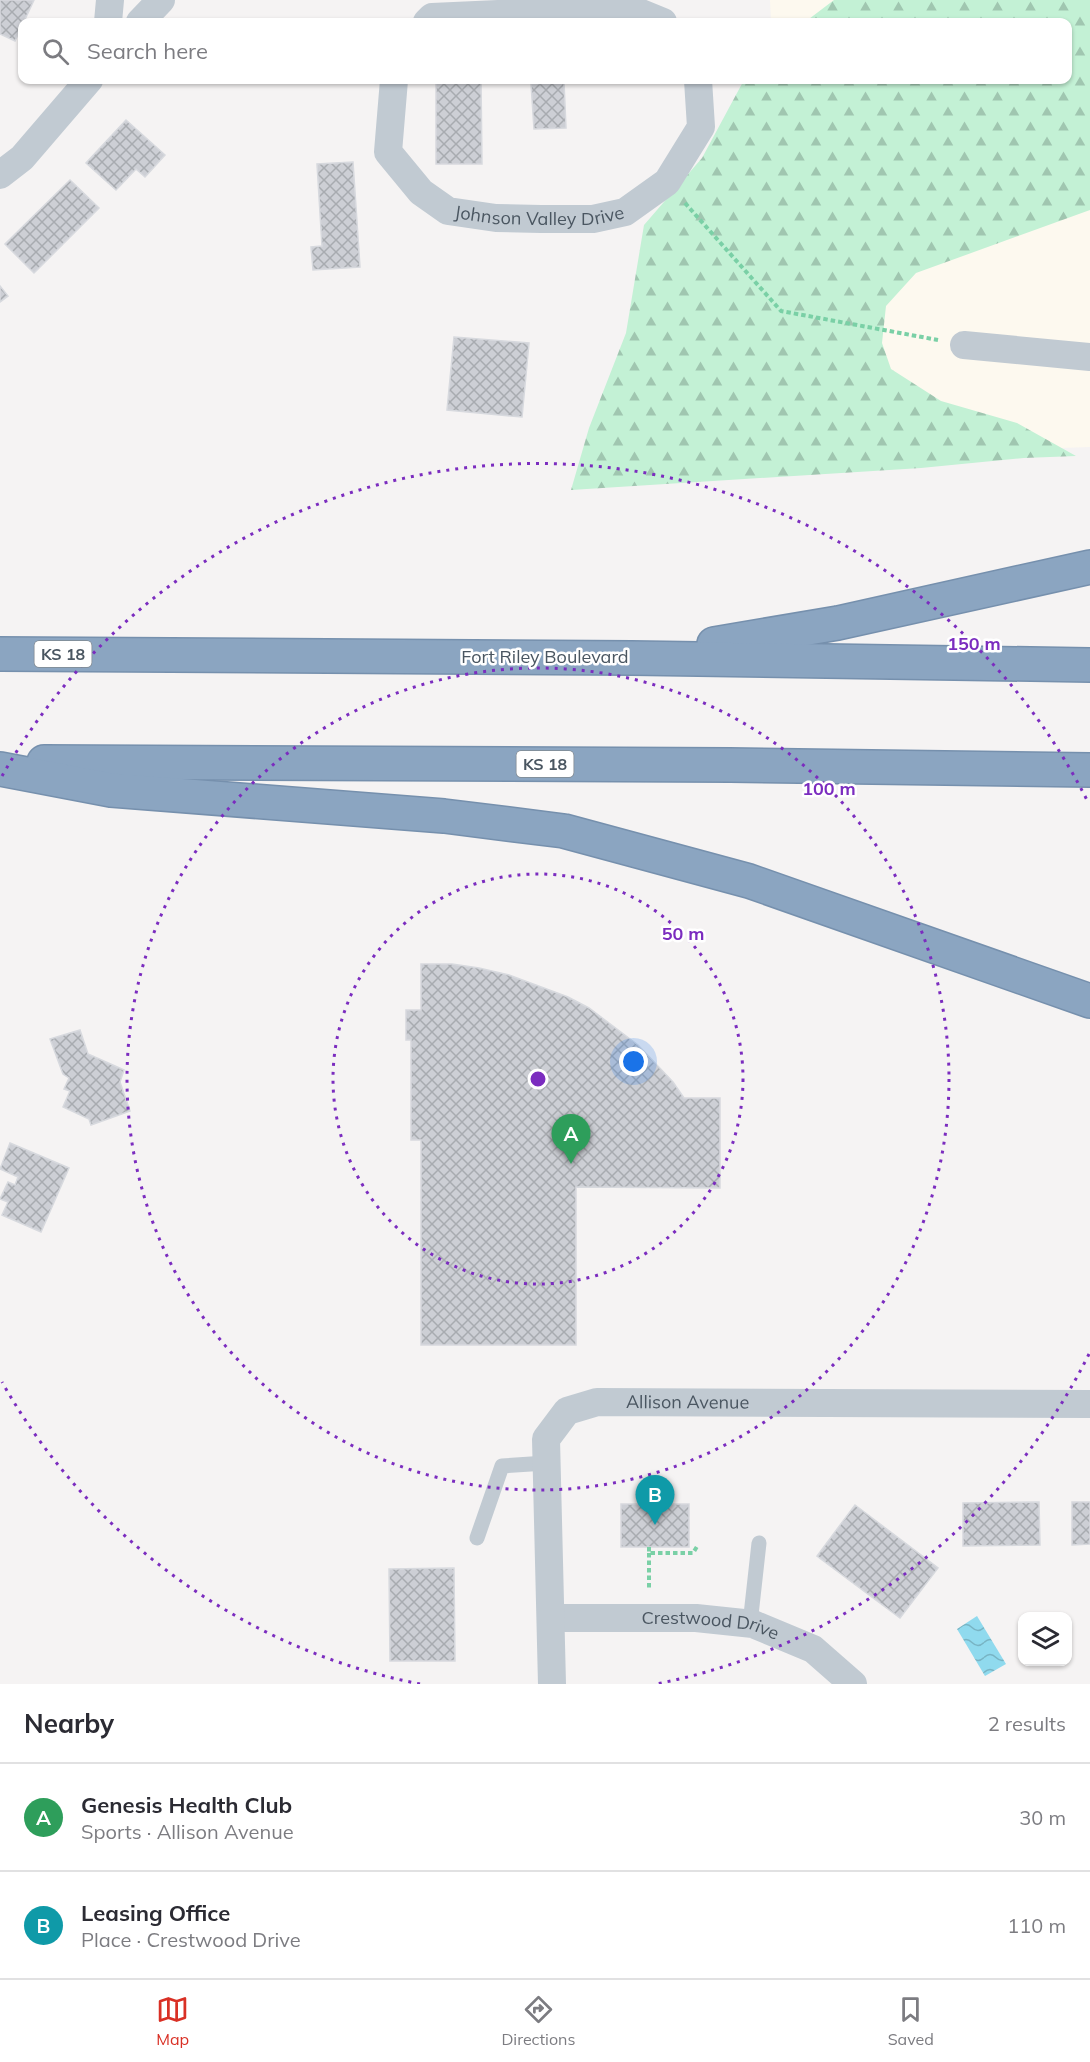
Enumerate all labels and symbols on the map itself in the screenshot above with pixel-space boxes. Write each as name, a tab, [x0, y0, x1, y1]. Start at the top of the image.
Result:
street label: Johnson Valley Drive	[453, 200, 626, 230]
text: 150 m	[947, 632, 1001, 655]
road number: KS 18	[34, 641, 92, 667]
street label: Fort Riley Boulevard	[461, 645, 629, 668]
road number: KS 18	[516, 751, 574, 777]
text: 100 m	[802, 777, 856, 800]
text: 50 m	[662, 922, 704, 945]
your location	[619, 1047, 648, 1076]
centre of rings	[528, 1069, 548, 1089]
pin: A	[552, 1114, 590, 1164]
street label: Allison Avenue	[626, 1390, 749, 1414]
pin: B	[636, 1476, 674, 1525]
street label: Crestwood Drive	[642, 1606, 783, 1645]

